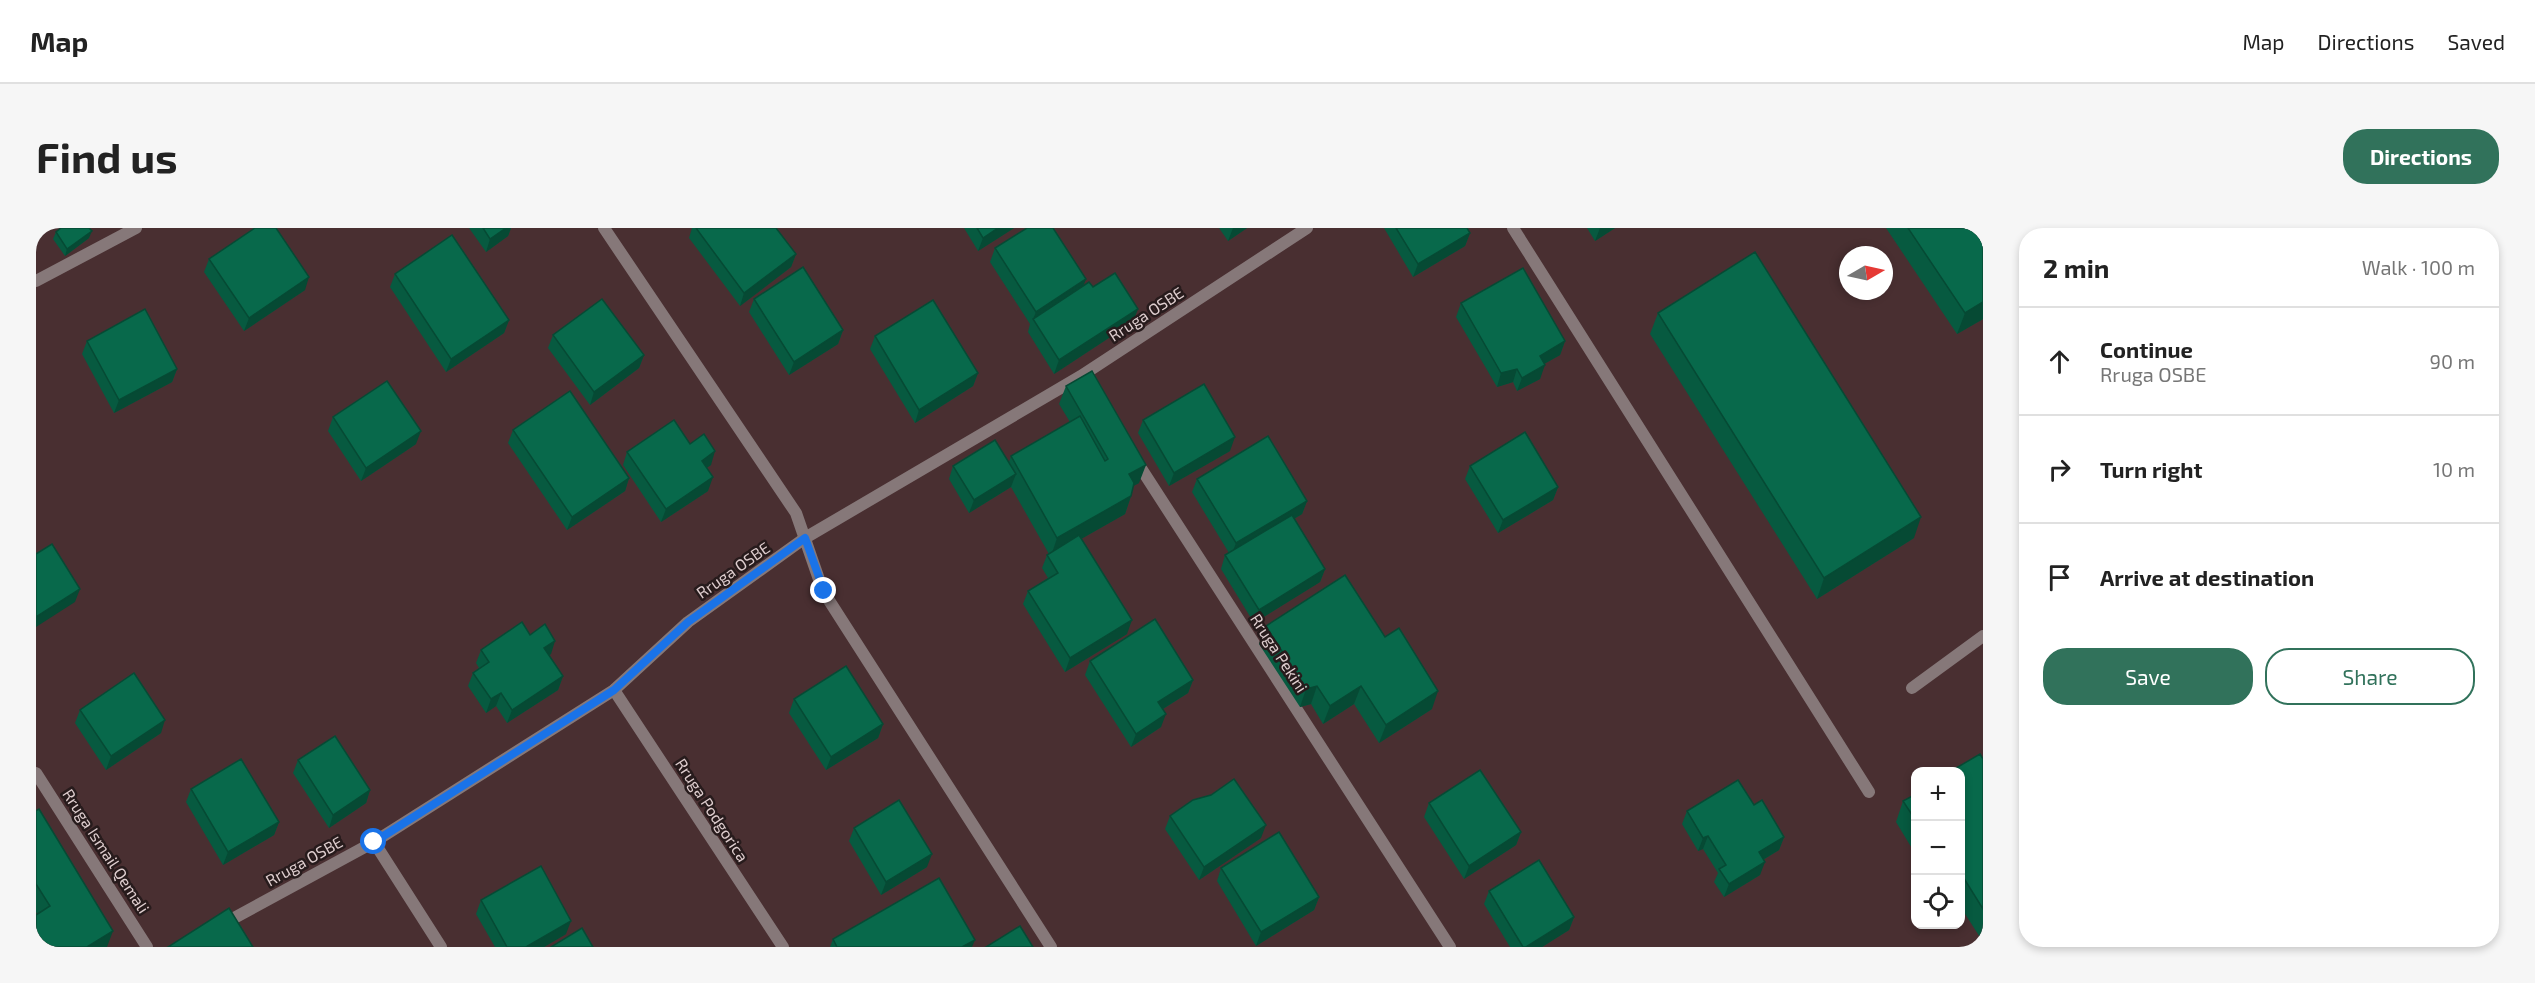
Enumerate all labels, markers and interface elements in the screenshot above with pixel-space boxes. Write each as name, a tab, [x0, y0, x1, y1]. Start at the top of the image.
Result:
text: Map	[30, 24, 88, 58]
text: Map	[2242, 29, 2285, 54]
text: Directions	[2318, 29, 2414, 54]
text: Saved	[2447, 29, 2505, 54]
button: Directions	[2343, 129, 2499, 184]
text: Find us	[36, 131, 178, 181]
north arrow	[1839, 246, 1893, 300]
text: 2 min	[2043, 252, 2109, 283]
text: Walk · 100 m	[2362, 255, 2475, 279]
street label: Rruga OSBE	[1105, 282, 1187, 345]
text: Continue	[2100, 336, 2193, 362]
icon: ahead	[2043, 345, 2076, 378]
text: 90 m	[2430, 349, 2475, 373]
text: Rruga OSBE	[2100, 362, 2206, 386]
icon: right	[2043, 453, 2076, 486]
text: Turn right	[2100, 456, 2202, 482]
text: 10 m	[2433, 457, 2475, 481]
street label: Rruga OSBE	[692, 537, 773, 602]
icon: arrive	[2043, 561, 2076, 594]
text: Arrive at destination	[2100, 564, 2314, 590]
route end	[810, 577, 836, 603]
street label: Rruga Pekini	[1247, 610, 1312, 696]
button: Save	[2043, 648, 2253, 705]
button: Share	[2265, 648, 2475, 705]
street label: Rruga Podgorica	[672, 755, 753, 865]
map controls	[1911, 767, 1965, 929]
button: +	[1911, 767, 1965, 821]
street label: Rruga Ismail Qemali	[58, 785, 154, 917]
button: −	[1911, 821, 1965, 875]
route start	[360, 828, 386, 854]
street label: Rruga OSBE	[262, 832, 346, 890]
button: locate	[1911, 875, 1965, 929]

